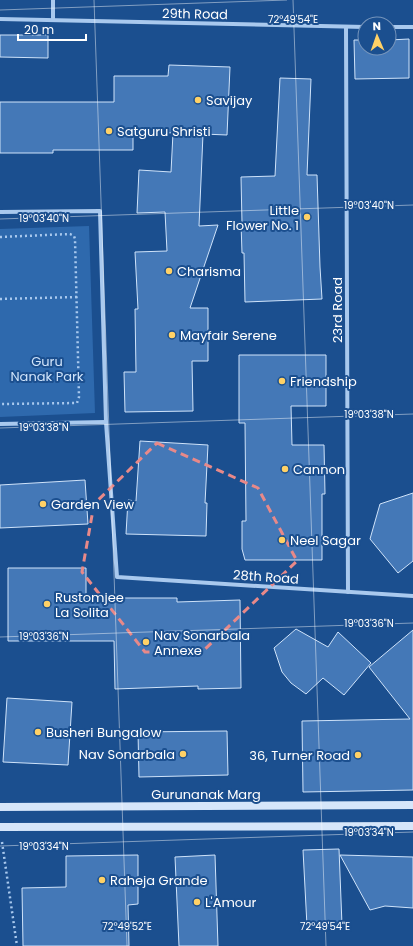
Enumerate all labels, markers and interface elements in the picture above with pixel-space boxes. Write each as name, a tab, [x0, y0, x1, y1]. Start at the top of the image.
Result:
street label: 29th Road	[162, 4, 228, 24]
text: 72°49'54"E	[268, 12, 318, 27]
scale bar	[18, 16, 86, 42]
north arrow	[357, 16, 397, 56]
text: N	[372, 18, 381, 34]
text: 20 m	[24, 21, 54, 38]
place label: Savijay	[206, 91, 253, 110]
marker: Savijay	[193, 95, 203, 105]
place label: Satguru Shristi	[117, 122, 211, 141]
marker: Satguru Shristi	[104, 126, 114, 136]
text: 19°03'40"N	[344, 198, 394, 213]
place label: Little Flower No. 1	[226, 201, 299, 235]
text: 19°03'40"N	[19, 211, 69, 226]
marker: Little Flower No. 1	[302, 212, 312, 222]
place label: Charisma	[177, 262, 241, 281]
marker: Charisma	[164, 266, 174, 276]
street label: 23rd Road	[328, 277, 347, 343]
place label: Mayfair Serene	[180, 326, 277, 345]
marker: Mayfair Serene	[167, 330, 177, 340]
park label: Guru Nanak Park	[10, 352, 84, 386]
place label: Friendship	[290, 372, 357, 391]
marker: Friendship	[277, 376, 287, 386]
text: 19°03'38"N	[344, 407, 394, 422]
text: 19°03'38"N	[19, 420, 69, 435]
place label: Cannon	[293, 460, 345, 479]
marker: Cannon	[280, 464, 290, 474]
place label: Garden View	[51, 495, 134, 514]
marker: Garden View	[38, 499, 48, 509]
place label: Neel Sagar	[290, 531, 361, 550]
marker: Neel Sagar	[277, 535, 287, 545]
street label: 28th Road	[232, 565, 300, 589]
place label: Rustomjee La Solita	[55, 588, 124, 622]
marker: Rustomjee La Solita	[42, 599, 52, 609]
text: 19°03'36"N	[344, 616, 394, 631]
place label: Nav Sonarbala Annexe	[154, 626, 250, 660]
text: 19°03'36"N	[19, 629, 69, 644]
marker: Nav Sonarbala Annexe	[141, 637, 151, 647]
place label: Busheri Bungalow	[46, 723, 162, 742]
marker: Busheri Bungalow	[33, 727, 43, 737]
place label: Nav Sonarbala	[79, 745, 175, 764]
place label: 36, Turner Road	[249, 746, 350, 765]
marker: Nav Sonarbala	[178, 749, 188, 759]
marker: 36, Turner Road	[353, 750, 363, 760]
street label: Gurunanak Marg	[151, 785, 261, 804]
text: 19°03'34"N	[344, 825, 394, 840]
text: 19°03'34"N	[19, 839, 69, 854]
place label: Raheja Grande	[110, 871, 207, 890]
marker: Raheja Grande	[97, 875, 107, 885]
place label: L'Amour	[205, 893, 256, 912]
marker: L'Amour	[192, 897, 202, 907]
text: 72°49'52"E	[102, 919, 152, 934]
text: 72°49'54"E	[300, 919, 350, 934]

